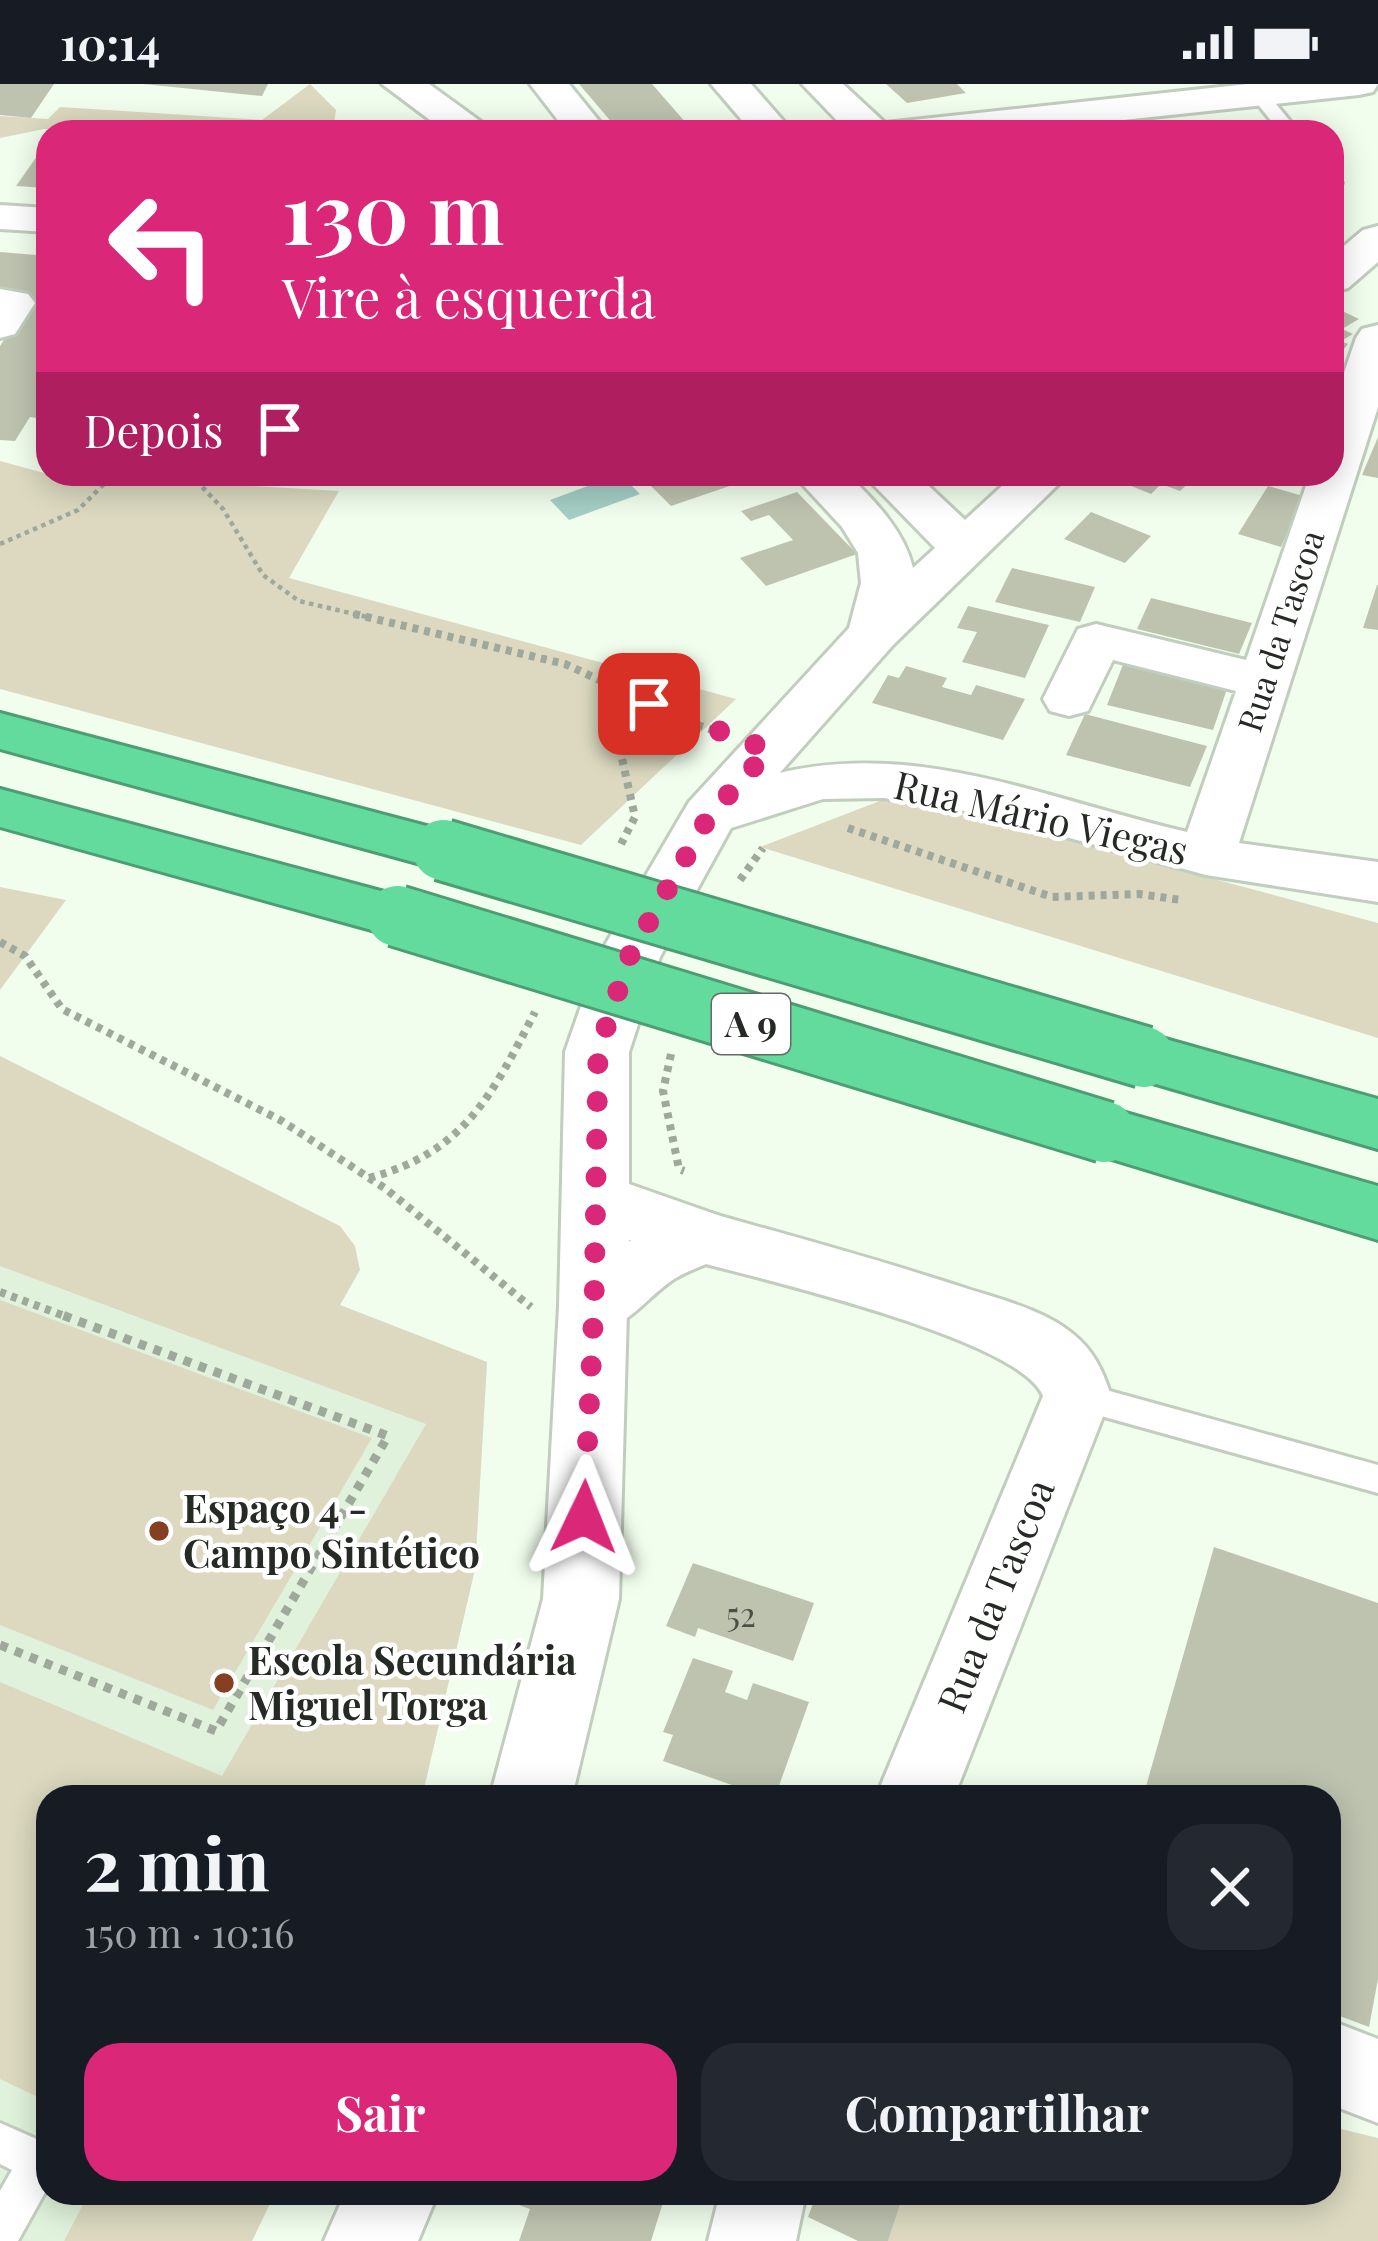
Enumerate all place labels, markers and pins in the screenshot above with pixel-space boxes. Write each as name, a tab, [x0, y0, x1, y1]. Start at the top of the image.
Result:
pin	[598, 653, 700, 755]
place label: Espaço 4 - Campo Sintético	[183, 1481, 480, 1578]
marker: Espaço 4 - Campo Sintético	[146, 1518, 172, 1544]
place label: Escola Secundária Miguel Torga	[248, 1633, 577, 1730]
marker: Escola Secundária Miguel Torga	[211, 1670, 237, 1696]

